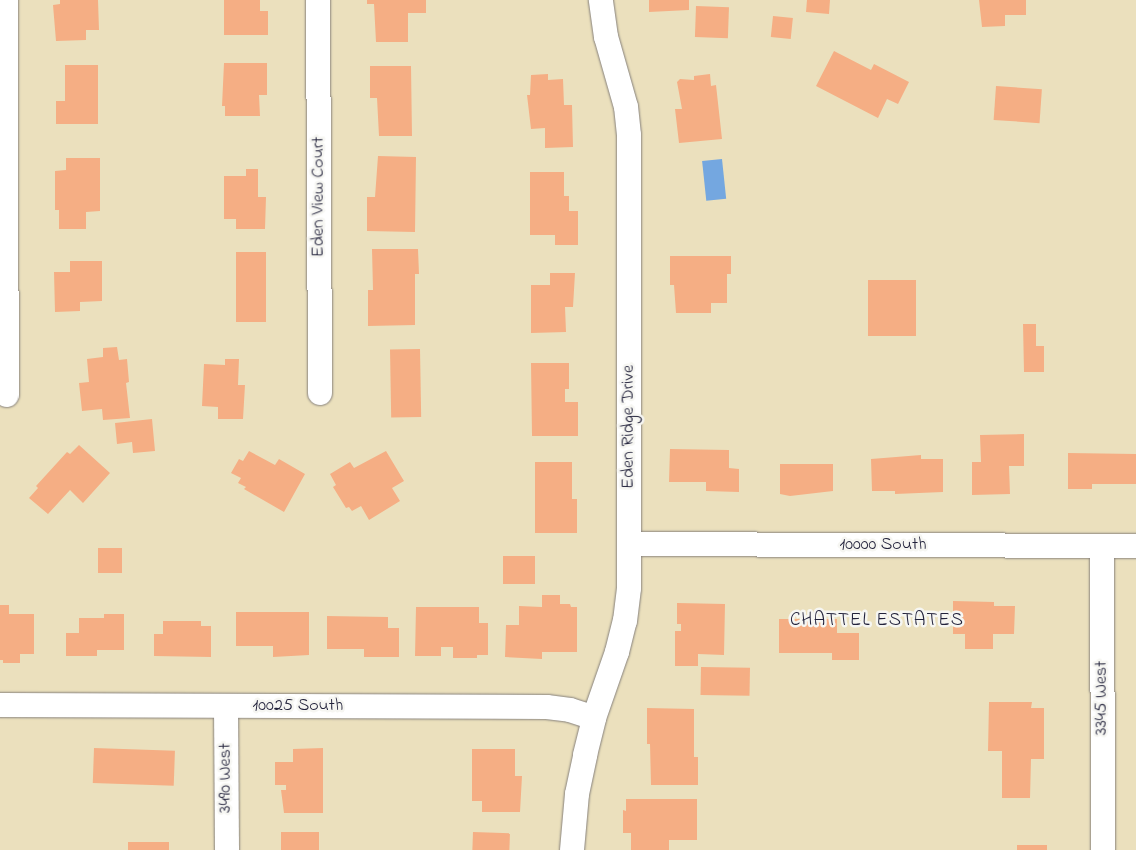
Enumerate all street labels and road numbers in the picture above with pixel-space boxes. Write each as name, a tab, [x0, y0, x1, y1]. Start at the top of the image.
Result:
street label: Eden View Court	[308, 137, 330, 257]
street label: Eden Ridge Drive	[618, 365, 640, 489]
street label: 10000 South	[839, 534, 927, 556]
street label: 3345 West	[1091, 661, 1113, 735]
street label: 10025 South	[253, 695, 343, 717]
street label: 3490 West	[215, 743, 237, 813]

